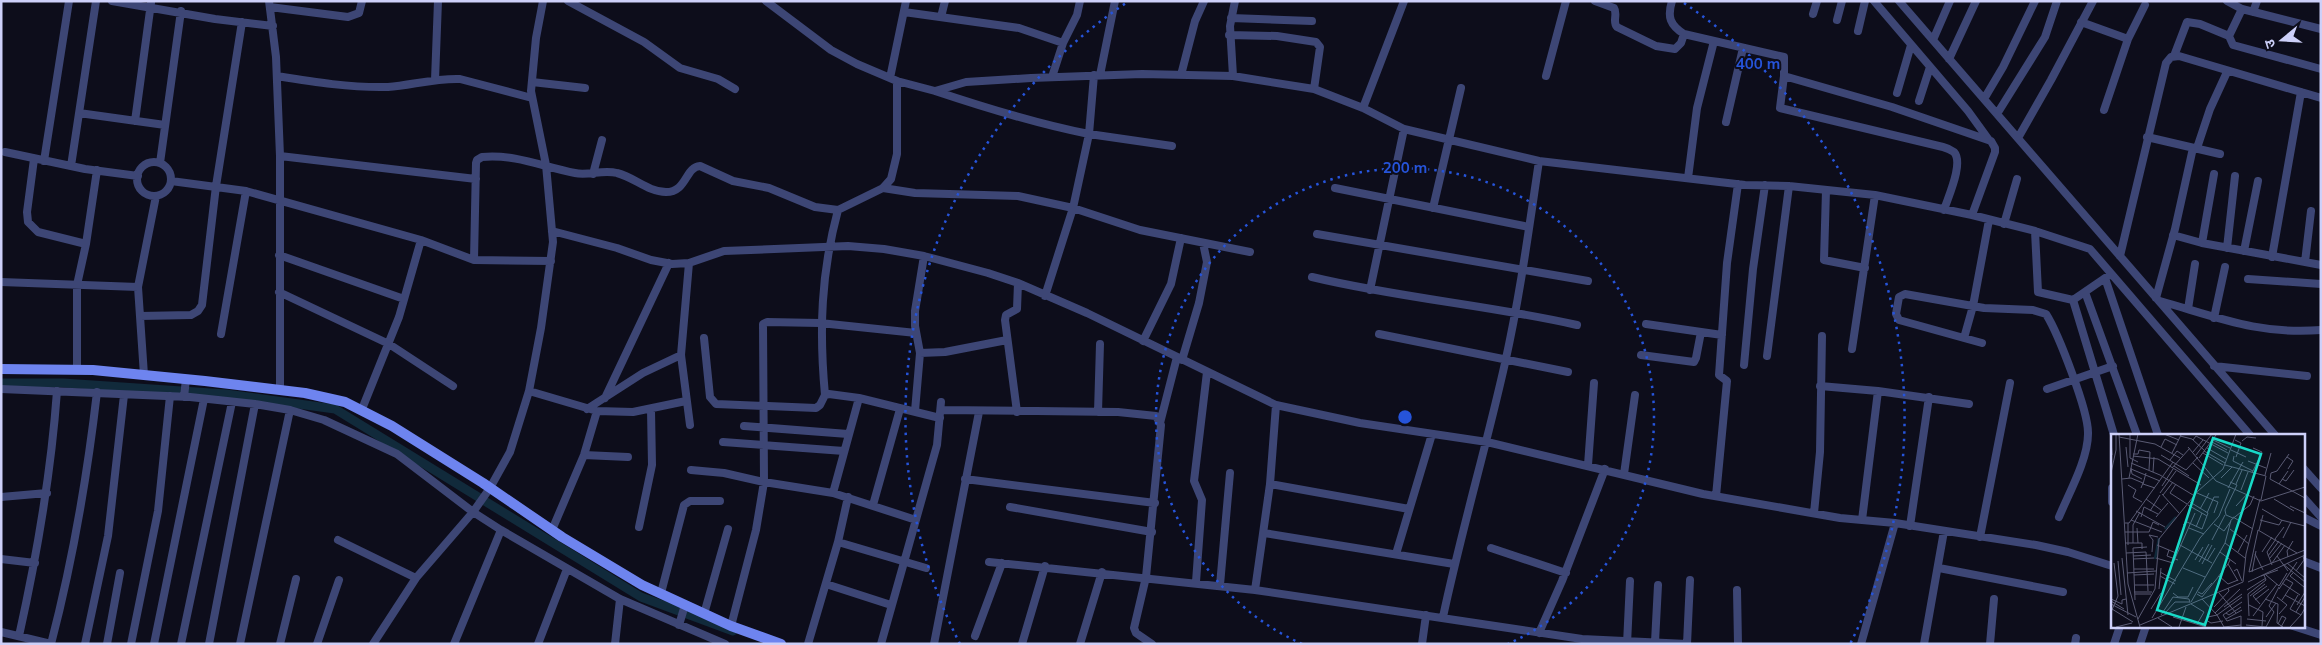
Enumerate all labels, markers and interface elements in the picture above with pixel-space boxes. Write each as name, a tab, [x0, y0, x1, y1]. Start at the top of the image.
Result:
north arrow	[2257, 15, 2307, 65]
text: उ	[2260, 37, 2279, 51]
text: 400 m	[1736, 54, 1780, 73]
text: 200 m	[1383, 158, 1427, 177]
centre of rings	[1396, 408, 1414, 426]
inset map	[2111, 434, 2304, 628]

